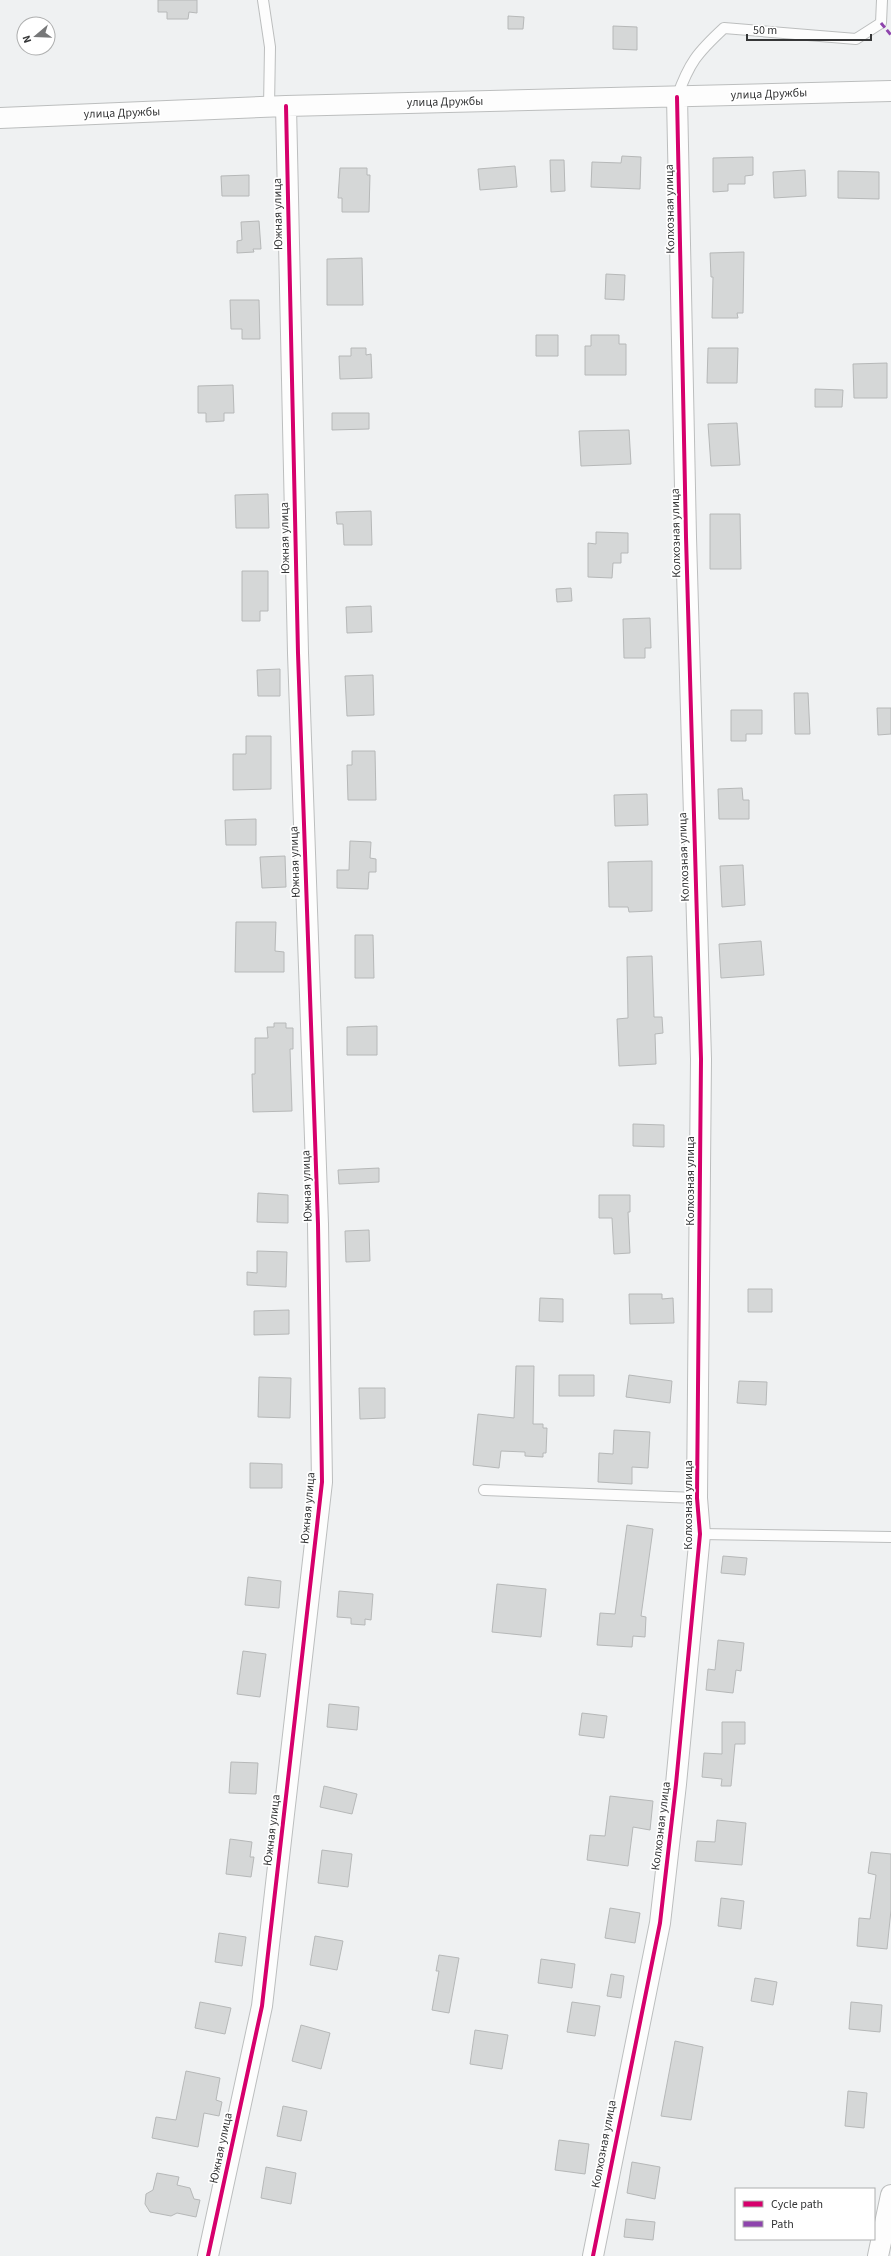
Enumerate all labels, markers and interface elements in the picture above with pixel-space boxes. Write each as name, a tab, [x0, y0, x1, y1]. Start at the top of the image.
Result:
north arrow	[16, 16, 56, 56]
scale bar	[747, 16, 871, 42]
text: 50 m	[753, 22, 777, 39]
text: N	[19, 33, 35, 45]
street label: улица Дружбы	[730, 84, 808, 104]
street label: улица Дружбы	[407, 93, 483, 111]
street label: улица Дружбы	[83, 103, 161, 123]
street label: Колхозная улица	[661, 164, 679, 254]
street label: Южная улица	[269, 178, 287, 250]
street label: Колхозная улица	[667, 488, 685, 578]
street label: Южная улица	[276, 502, 294, 574]
street label: Колхозная улица	[674, 812, 694, 902]
street label: Южная улица	[285, 826, 305, 898]
street label: Колхозная улица	[682, 1136, 699, 1226]
street label: Южная улица	[297, 1150, 317, 1222]
street label: Колхозная улица	[680, 1460, 697, 1550]
street label: Южная улица	[296, 1471, 320, 1545]
street label: Колхозная улица	[647, 1781, 675, 1871]
street label: Южная улица	[259, 1793, 285, 1867]
street label: Колхозная улица	[587, 2098, 621, 2190]
street label: Южная улица	[205, 2111, 237, 2185]
legend	[735, 2188, 875, 2240]
text: Cycle path	[771, 2196, 823, 2213]
text: Path	[771, 2216, 794, 2233]

